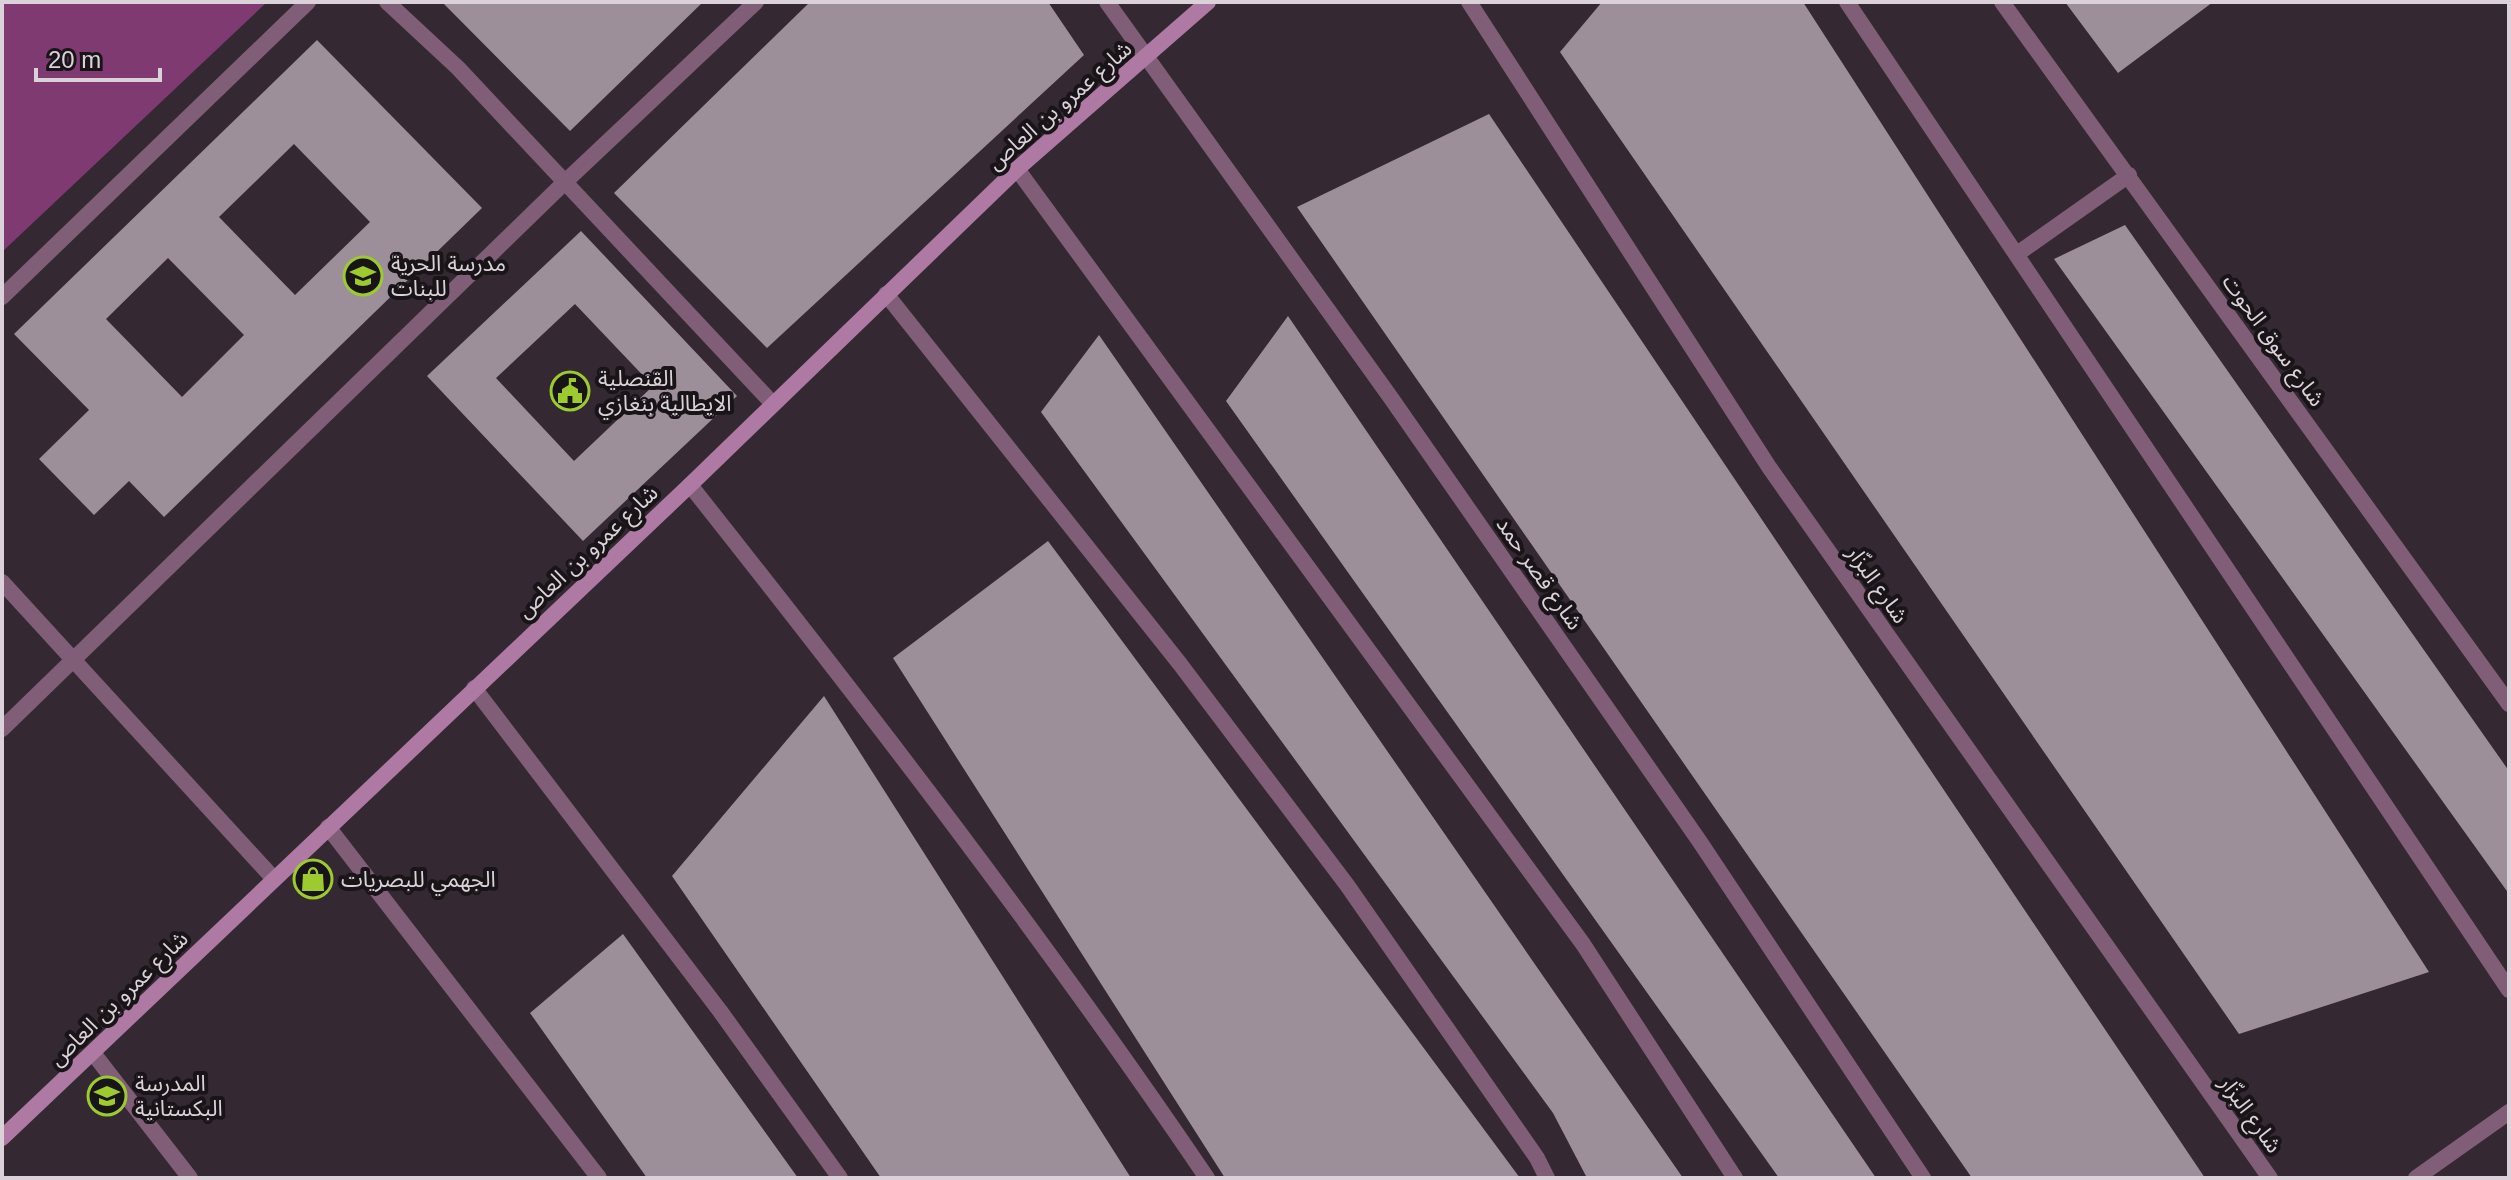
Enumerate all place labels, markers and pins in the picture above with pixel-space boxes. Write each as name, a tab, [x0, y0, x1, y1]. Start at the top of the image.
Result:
place label: مدرسة الحرية للبنات	[391, 251, 506, 301]
school or university icon: مدرسة الحرية للبنات	[342, 255, 384, 297]
place label: القنصلية الايطالية بنغازي	[598, 366, 732, 420]
public building icon: القنصلية الايطالية بنغازي	[549, 370, 591, 412]
shop icon: الجهمي للبصريات	[292, 858, 334, 900]
place label: الجهمي للبصريات	[341, 867, 496, 896]
place label: المدرسة البكستانية	[135, 1071, 223, 1121]
school or university icon: المدرسة البكستانية	[86, 1075, 128, 1117]

